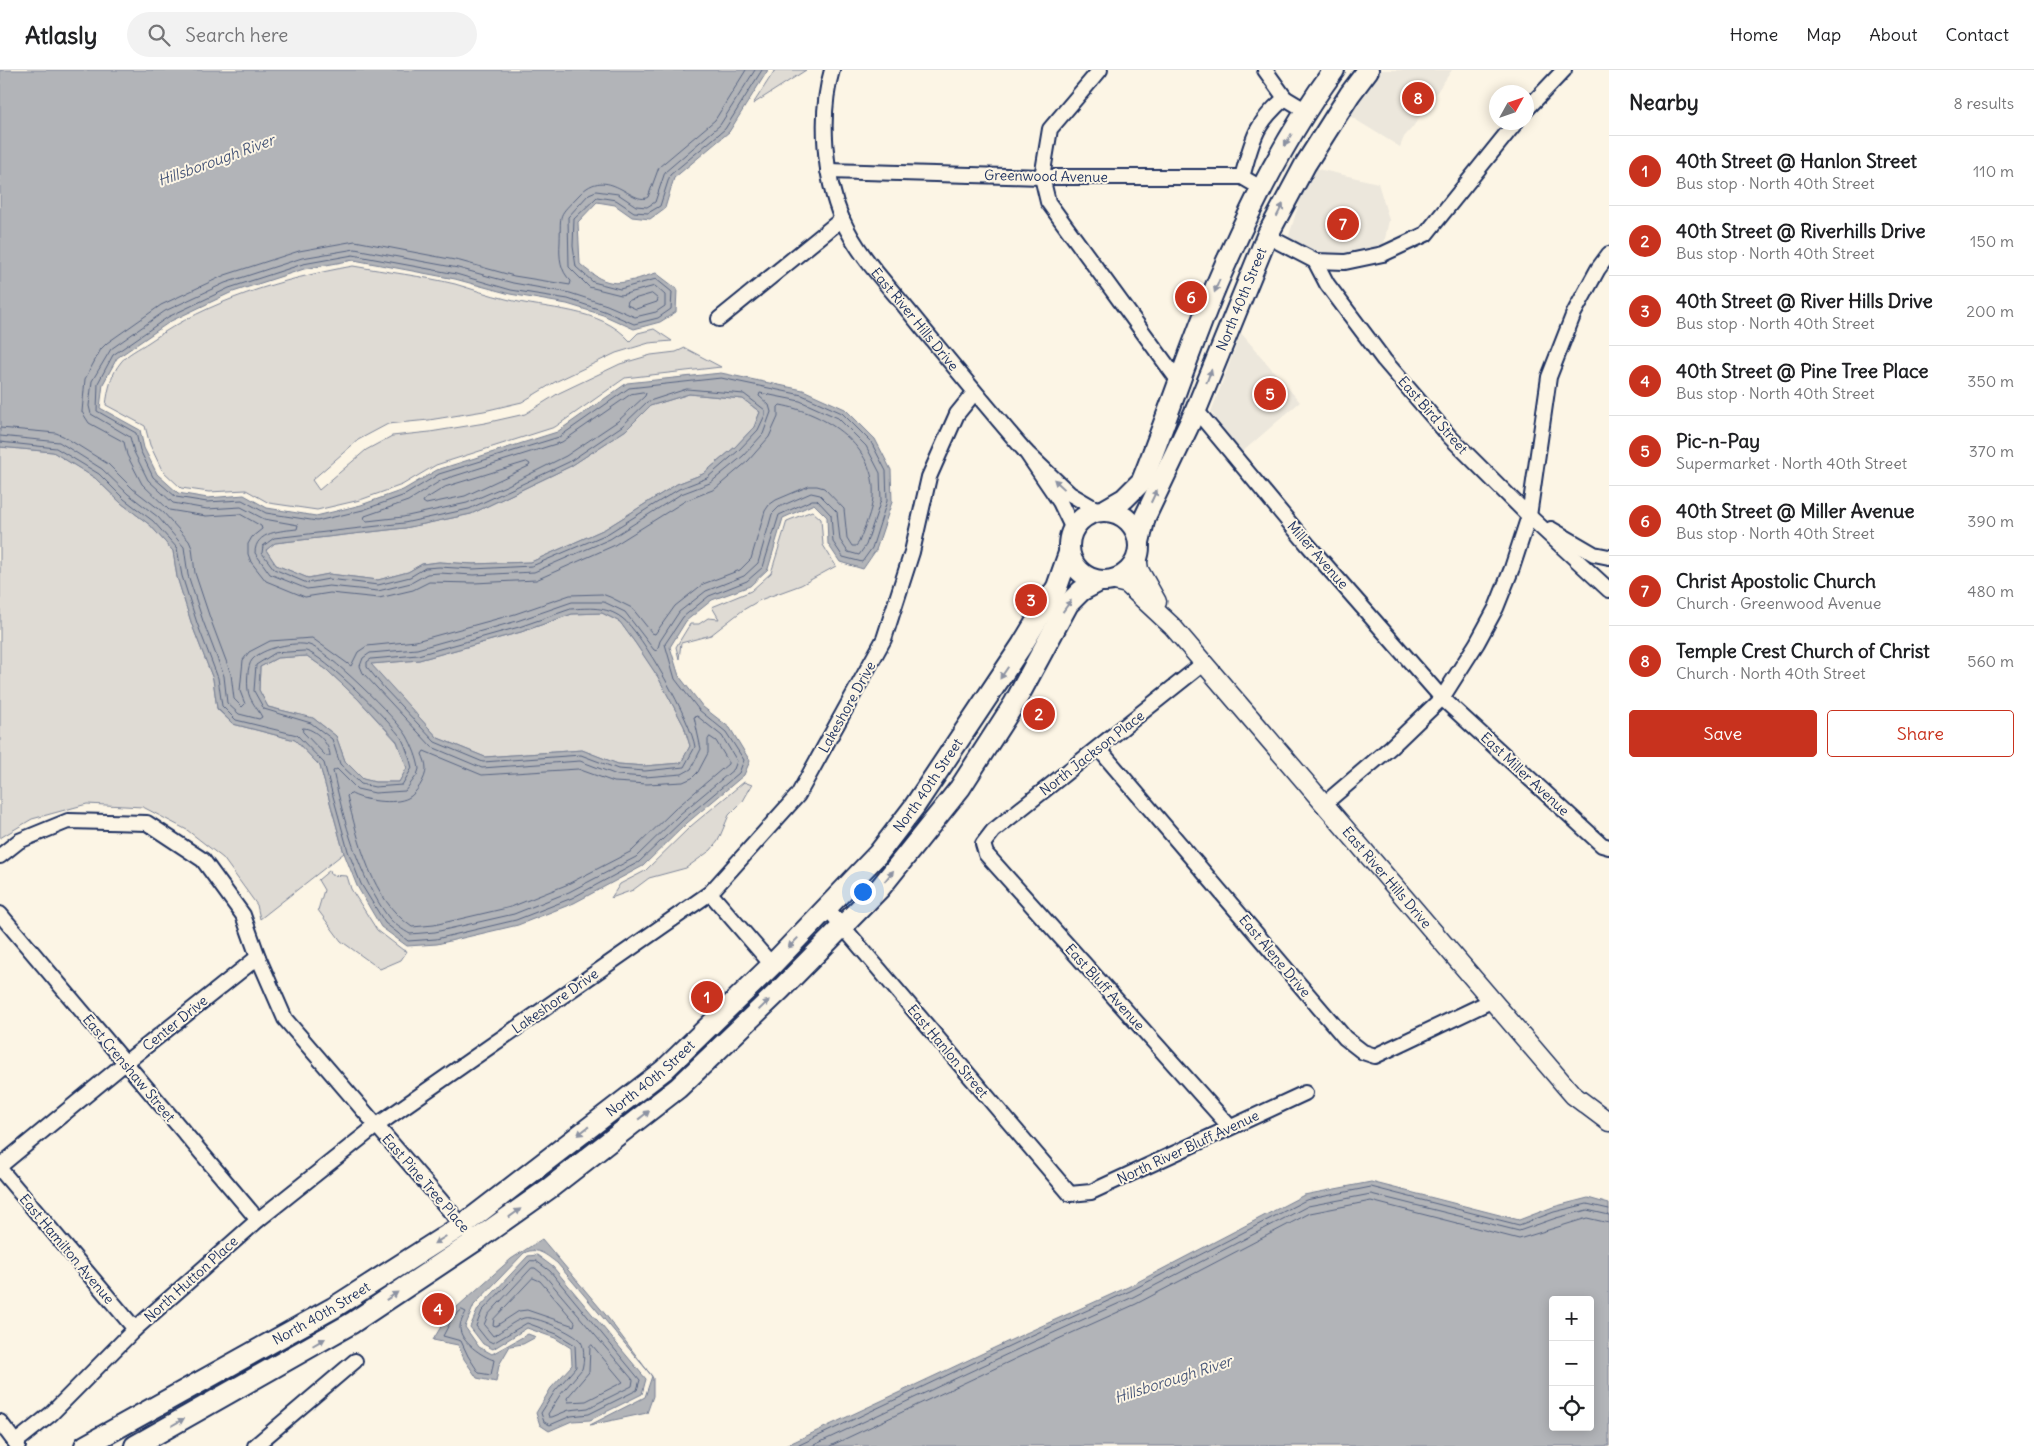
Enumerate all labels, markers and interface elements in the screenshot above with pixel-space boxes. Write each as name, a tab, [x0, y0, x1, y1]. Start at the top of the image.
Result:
search box	[127, 12, 477, 57]
text: Atlasly	[25, 20, 97, 50]
icon: search	[145, 21, 173, 49]
text: Search here	[185, 23, 288, 47]
text: Home	[1730, 23, 1778, 46]
text: Map	[1806, 23, 1841, 46]
text: About	[1869, 23, 1917, 46]
text: Contact	[1945, 23, 2009, 46]
pin: 8	[1402, 79, 1434, 117]
north arrow	[1489, 85, 1534, 130]
text: Nearby	[1629, 89, 1699, 116]
text: 8 results	[1953, 93, 2014, 113]
water label: Hillsborough River	[155, 129, 279, 190]
one-way arrow	[1284, 133, 1292, 147]
text: 40th Street @ Hanlon Street	[1676, 149, 1917, 173]
text: 1	[1642, 161, 1648, 181]
text: 110 m	[1973, 161, 2014, 181]
street label: Greenwood Avenue	[984, 166, 1108, 186]
text: Bus stop · North 40th Street	[1676, 173, 1875, 193]
one-way arrow	[1276, 203, 1284, 217]
pin: 7	[1327, 205, 1359, 243]
text: 40th Street @ Riverhills Drive	[1676, 219, 1926, 243]
text: 2	[1641, 231, 1649, 251]
text: 150 m	[1970, 231, 2014, 251]
text: Bus stop · North 40th Street	[1676, 243, 1875, 263]
street label: North 40th Street	[1212, 244, 1270, 354]
street label: East River Hills Drive	[867, 264, 963, 374]
pin: 6	[1175, 278, 1207, 316]
one-way arrow	[1213, 279, 1221, 294]
text: 40th Street @ River Hills Drive	[1676, 289, 1933, 313]
text: 3	[1640, 301, 1650, 321]
text: 200 m	[1966, 301, 2014, 321]
text: Bus stop · North 40th Street	[1676, 313, 1875, 333]
text: 40th Street @ Pine Tree Place	[1676, 359, 1928, 383]
one-way arrow	[1206, 368, 1213, 383]
text: 4	[1640, 371, 1650, 391]
text: 350 m	[1967, 371, 2014, 391]
street label: East Bird Street	[1394, 372, 1472, 458]
pin: 5	[1254, 375, 1286, 413]
text: Bus stop · North 40th Street	[1676, 383, 1875, 403]
text: Pic-n-Pay	[1676, 429, 1760, 453]
text: 5	[1640, 441, 1650, 461]
text: 370 m	[1969, 441, 2014, 461]
text: Supermarket · North 40th Street	[1676, 453, 1907, 473]
one-way arrow	[1053, 478, 1065, 490]
one-way arrow	[1150, 489, 1158, 503]
text: 40th Street @ Miller Avenue	[1676, 499, 1915, 523]
text: 6	[1640, 511, 1650, 531]
text: 390 m	[1967, 511, 2014, 531]
street label: Miller Avenue	[1284, 517, 1352, 593]
text: Bus stop · North 40th Street	[1676, 523, 1875, 543]
text: Christ Apostolic Church	[1676, 569, 1876, 593]
pin: 3	[1015, 581, 1047, 619]
text: 7	[1641, 581, 1649, 601]
text: 480 m	[1967, 581, 2014, 601]
text: Church · Greenwood Avenue	[1676, 593, 1881, 613]
one-way arrow	[1062, 599, 1072, 613]
text: Temple Crest Church of Christ	[1676, 639, 1930, 663]
text: 8	[1640, 651, 1650, 671]
text: 560 m	[1967, 651, 2014, 671]
street label: Lakeshore Drive	[814, 658, 880, 756]
text: Church · North 40th Street	[1676, 663, 1866, 683]
one-way arrow	[999, 666, 1008, 680]
pin: 2	[1023, 695, 1055, 733]
street label: North Jackson Place	[1036, 706, 1148, 800]
button: Save	[1629, 710, 1817, 757]
button: Share	[1827, 710, 2014, 757]
street label: East Miller Avenue	[1477, 728, 1573, 820]
street label: North 40th Street	[889, 734, 967, 836]
street label: East River Hills Drive	[1339, 823, 1436, 932]
one-way arrow	[884, 870, 895, 883]
your location	[850, 879, 876, 905]
street label: East Alene Drive	[1235, 911, 1315, 1001]
one-way arrow	[787, 937, 799, 949]
street label: East Bluff Avenue	[1061, 940, 1149, 1034]
street label: Lakeshore Drive	[508, 964, 602, 1038]
pin: 1	[691, 978, 723, 1016]
street label: Center Drive	[139, 991, 211, 1055]
one-way arrow	[758, 999, 770, 1011]
street label: East Hanlon Street	[904, 1001, 992, 1102]
street label: East Crenshaw Street	[79, 1011, 179, 1126]
street label: North 40th Street	[602, 1036, 699, 1120]
street label: North River Bluff Avenue	[1114, 1106, 1262, 1188]
one-way arrow	[637, 1109, 650, 1120]
one-way arrow	[577, 1126, 590, 1137]
street label: East Pine Tree Place	[378, 1130, 474, 1236]
street label: East Hamilton Avenue	[16, 1190, 118, 1308]
one-way arrow	[508, 1208, 522, 1218]
street label: North Hutton Place	[140, 1232, 242, 1326]
one-way arrow	[433, 1235, 446, 1244]
street label: North 40th Street	[269, 1278, 374, 1349]
pin: 4	[422, 1290, 454, 1328]
one-way arrow	[386, 1292, 399, 1301]
map controls	[1549, 1296, 1594, 1431]
button: +	[1549, 1296, 1594, 1341]
one-way arrow	[313, 1337, 326, 1346]
button: −	[1549, 1341, 1594, 1386]
water label: Hillsborough River	[1112, 1350, 1236, 1407]
button: locate	[1549, 1386, 1594, 1431]
one-way arrow	[171, 1418, 185, 1426]

